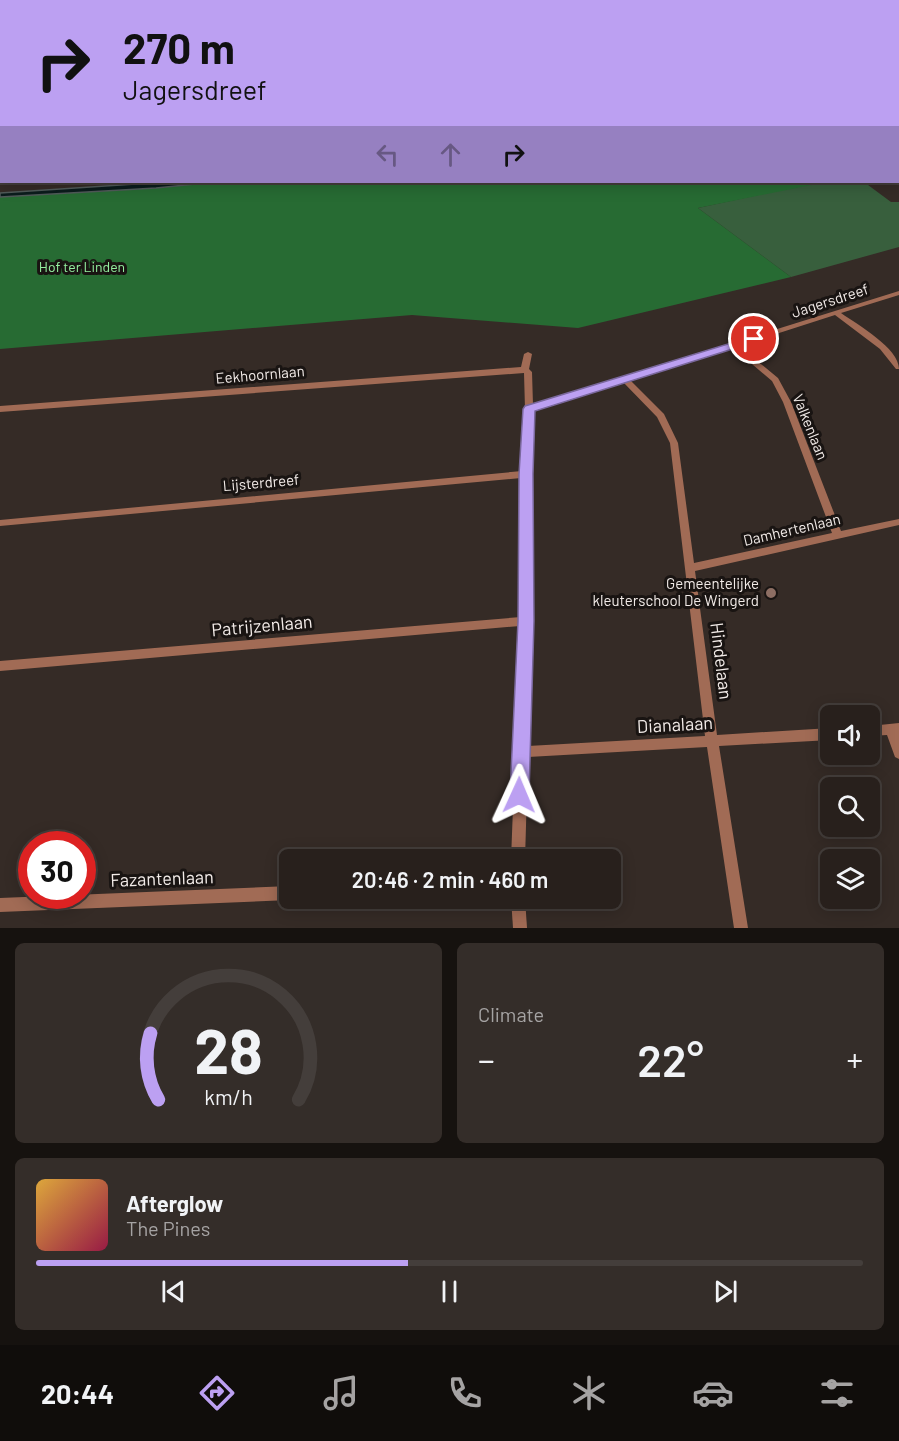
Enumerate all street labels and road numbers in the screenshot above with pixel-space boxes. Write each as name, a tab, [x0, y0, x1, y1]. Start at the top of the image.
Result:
street label: Jagersdreef	[789, 279, 870, 321]
street label: Eekhoornlaan	[215, 361, 305, 387]
street label: Valkenlaan	[790, 391, 832, 462]
street label: Lijsterdreef	[222, 470, 300, 494]
street label: Damhertenlaan	[741, 509, 842, 549]
street label: Patrijzenlaan	[210, 610, 313, 640]
street label: Hindelaan	[706, 621, 738, 701]
street label: Dianalaan	[636, 711, 714, 737]
street label: Fazantenlaan	[110, 865, 214, 891]

